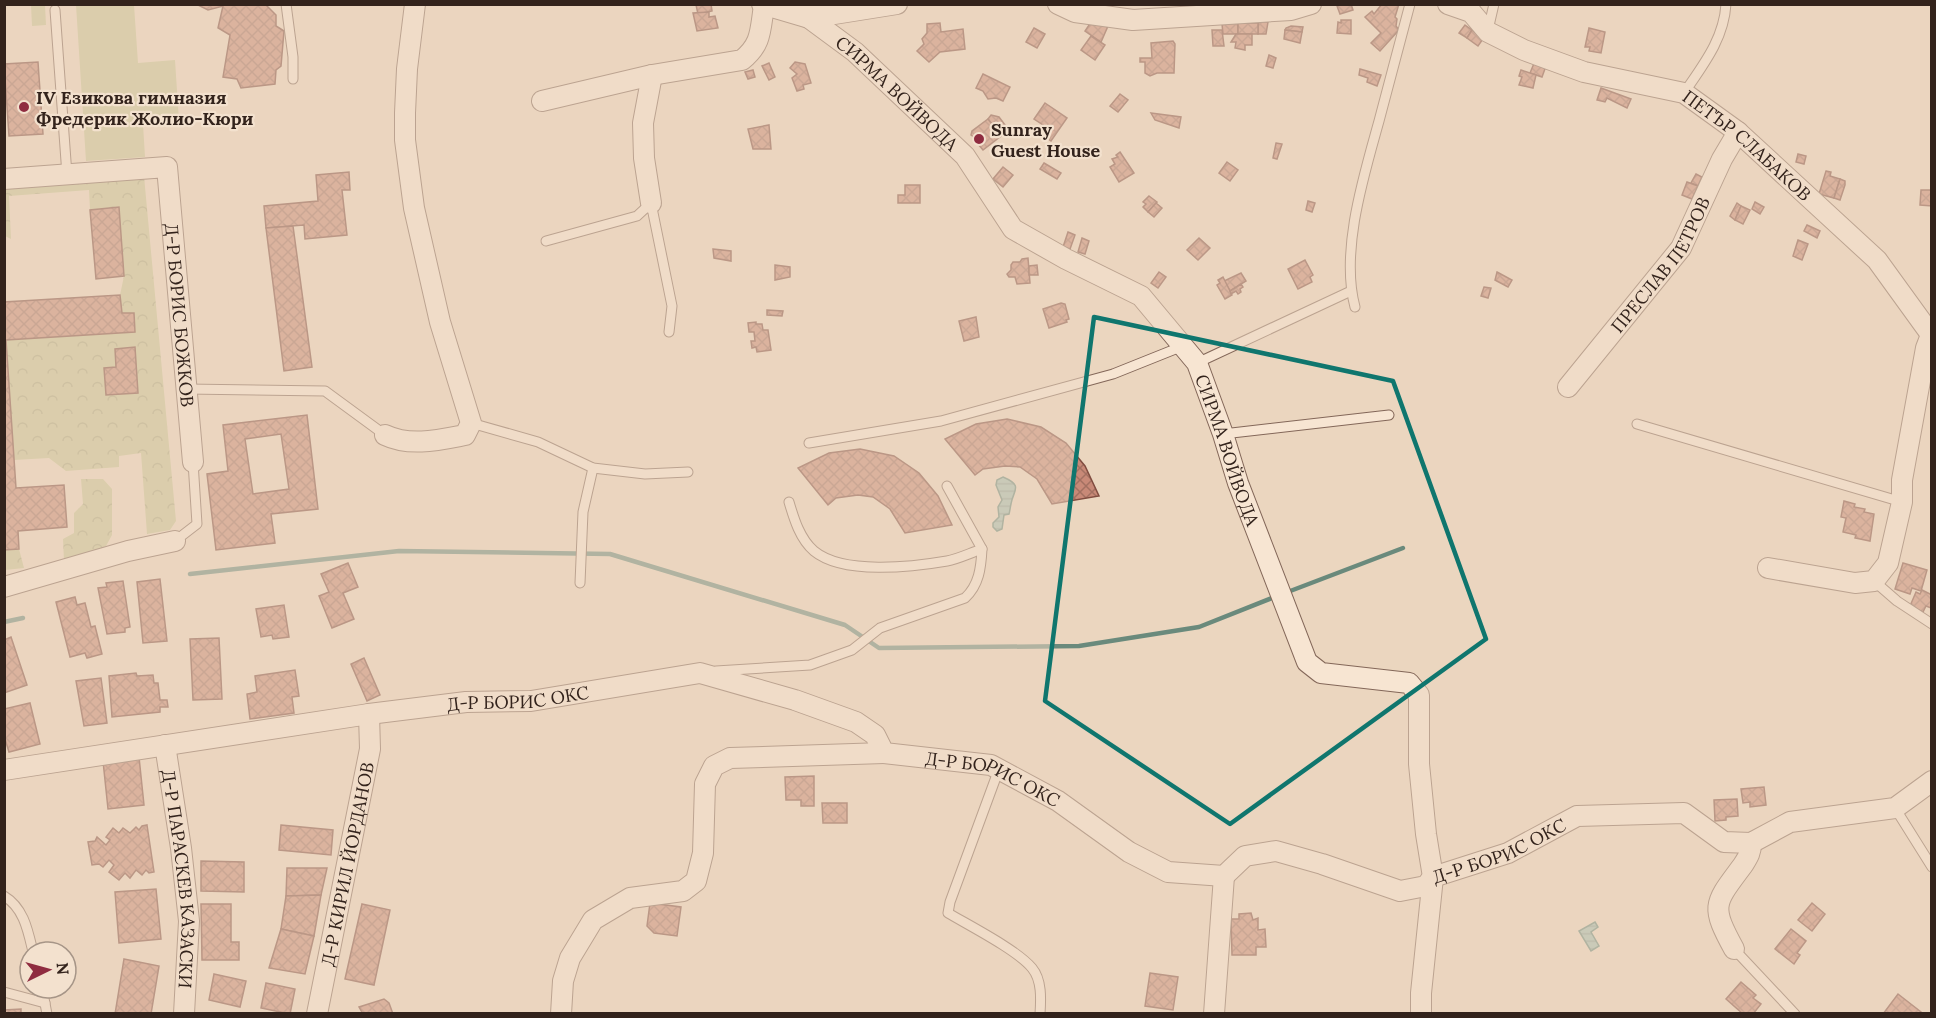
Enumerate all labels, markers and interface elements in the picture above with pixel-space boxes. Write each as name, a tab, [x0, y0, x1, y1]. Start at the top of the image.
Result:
street label: СИРМА ВОЙВОДА	[831, 30, 964, 156]
street label: ПЕТЪР СЛАБАКОВ	[1678, 85, 1816, 206]
place label: IV Езикова гимназия Фредерик Жолио-Кюри	[36, 86, 253, 130]
marker: IV Езикова гимназия Фредерик Жолио-Кюри	[17, 100, 31, 114]
place label: Sunray Guest House	[991, 118, 1100, 162]
marker: Sunray Guest House	[972, 132, 986, 146]
street label: ПРЕСЛАВ ПЕТРОВ	[1605, 193, 1715, 337]
street label: Д-Р БОРИС БОЖКОВ	[160, 222, 200, 408]
street label: СИРМА ВОЙВОДА	[1191, 371, 1265, 530]
street label: Д-Р БОРИС ОКС	[445, 680, 591, 716]
street label: Д-Р БОРИС ОКС	[924, 746, 1064, 812]
street label: Д-Р КИРИЛ ЙОРДАНОВ	[315, 760, 379, 968]
street label: Д-Р ПАРАСКЕВ КАЗАСКИ	[157, 768, 201, 989]
street label: Д-Р БОРИС ОКС	[1429, 812, 1570, 888]
north arrow	[18, 940, 78, 1000]
text: N	[52, 962, 73, 976]

